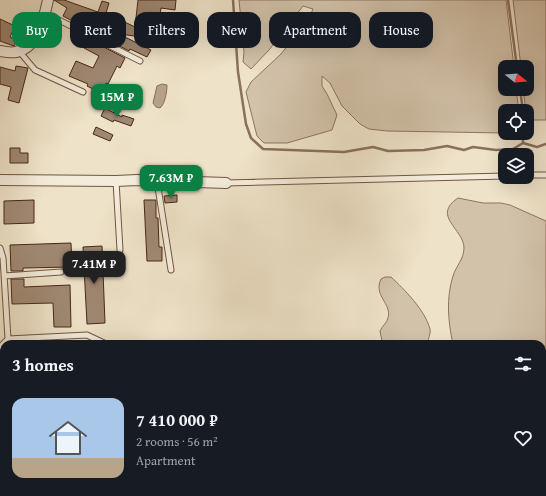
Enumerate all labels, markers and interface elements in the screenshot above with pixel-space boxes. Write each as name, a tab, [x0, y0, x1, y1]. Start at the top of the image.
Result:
chip: Buy	[12, 12, 62, 48]
chip: Rent	[70, 12, 126, 48]
chip: Filters	[134, 12, 199, 48]
chip: New	[207, 12, 261, 48]
chip: Apartment	[269, 12, 361, 48]
chip: House	[369, 12, 433, 48]
north arrow	[498, 60, 534, 96]
map controls	[498, 60, 534, 184]
pin: 15M ₽	[89, 84, 145, 118]
text: 15M ₽	[100, 87, 134, 106]
button: locate	[498, 104, 534, 140]
button: layers	[498, 148, 534, 184]
pin: 7.63M ₽	[134, 165, 208, 199]
text: 7.63M ₽	[149, 168, 193, 187]
pin: 7.41M ₽	[57, 251, 131, 285]
text: 7.41M ₽	[72, 254, 116, 273]
text: 3 homes	[12, 352, 74, 377]
icon: filters	[512, 353, 534, 375]
text: 7 410 000 ₽	[136, 407, 218, 432]
icon: home	[44, 414, 92, 462]
icon: heart	[512, 427, 534, 449]
text: 2 rooms · 56 m²	[136, 432, 218, 451]
text: Apartment	[136, 451, 196, 470]

